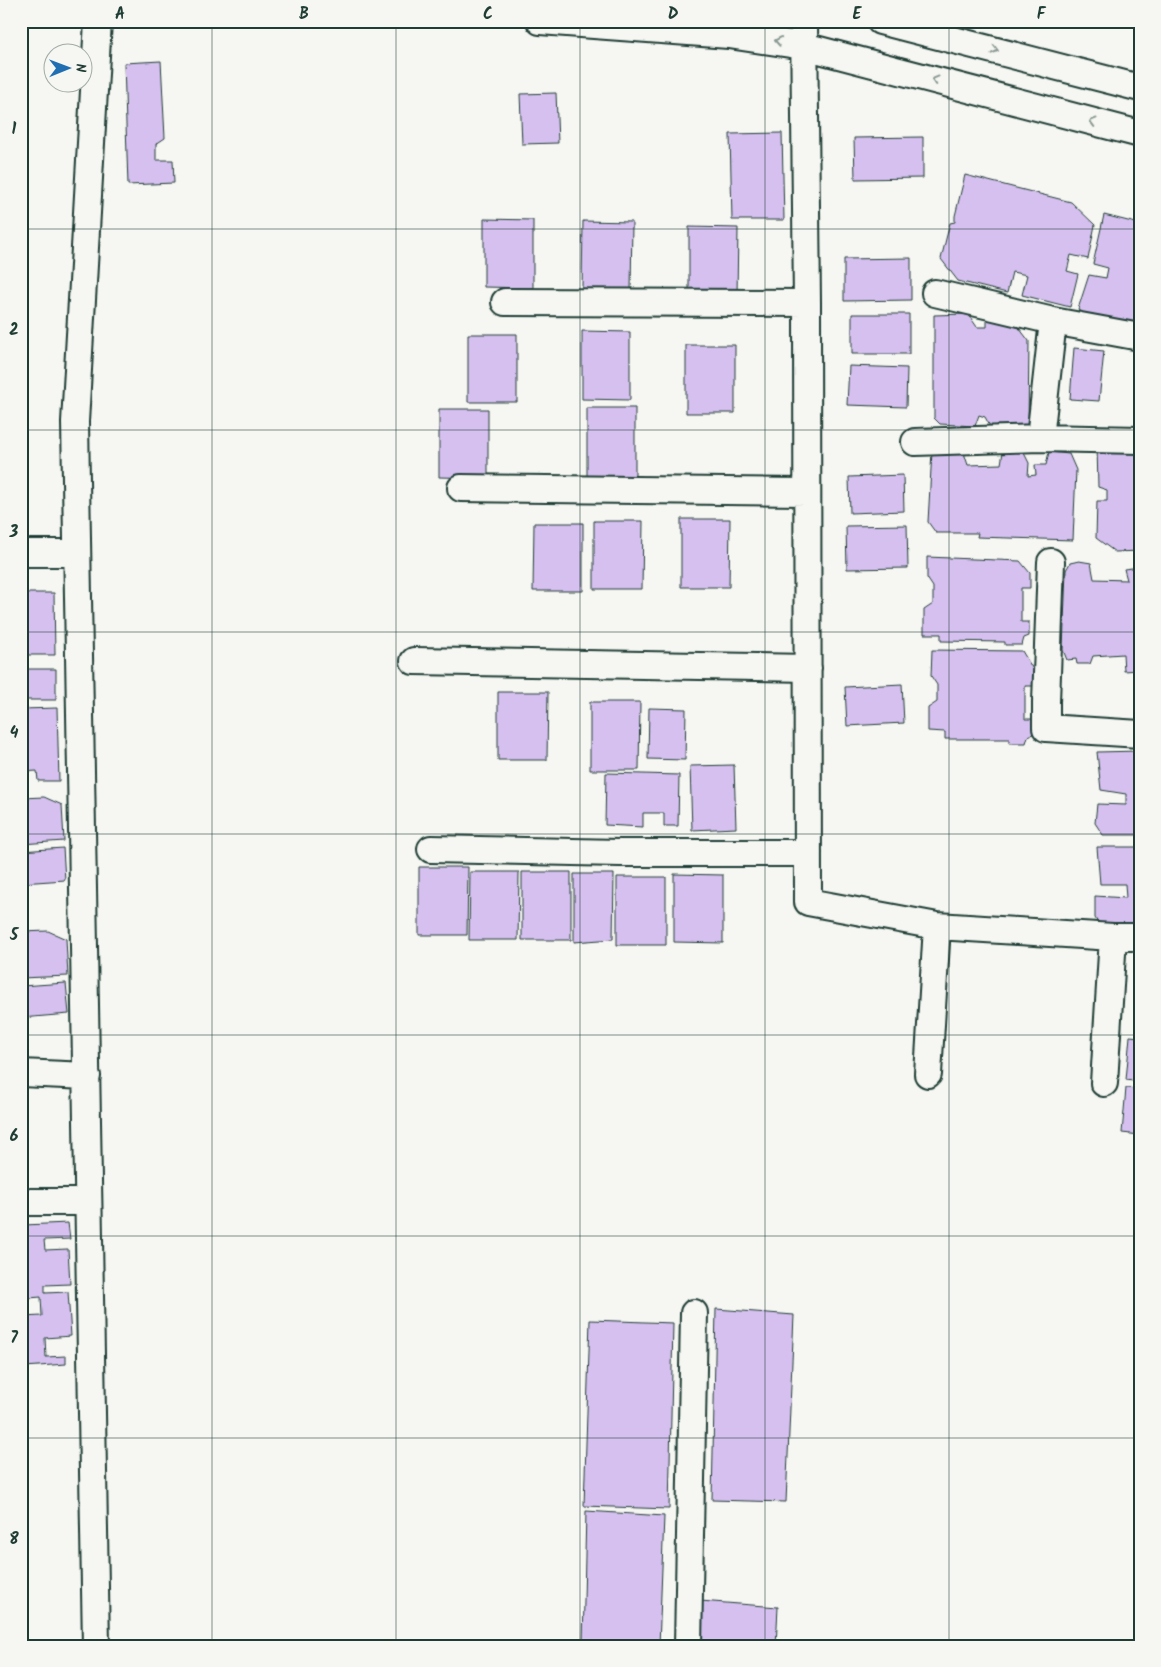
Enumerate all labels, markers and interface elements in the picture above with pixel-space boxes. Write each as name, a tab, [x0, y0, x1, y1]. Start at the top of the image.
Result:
text: A	[115, 2, 125, 27]
text: B	[299, 2, 309, 27]
text: C	[483, 2, 493, 27]
text: D	[668, 2, 679, 27]
text: E	[853, 2, 863, 27]
text: F	[1037, 2, 1047, 27]
one-way arrow	[773, 37, 782, 47]
north arrow	[42, 42, 92, 92]
one-way arrow	[991, 44, 1000, 55]
text: N	[69, 63, 91, 73]
one-way arrow	[932, 76, 940, 86]
text: 1	[12, 117, 17, 142]
one-way arrow	[1089, 117, 1097, 127]
text: 2	[9, 318, 19, 343]
text: 3	[9, 520, 19, 545]
text: 4	[10, 721, 19, 746]
text: 5	[9, 923, 20, 948]
text: 6	[10, 1124, 19, 1149]
text: 7	[10, 1326, 18, 1351]
text: 8	[9, 1527, 19, 1552]

